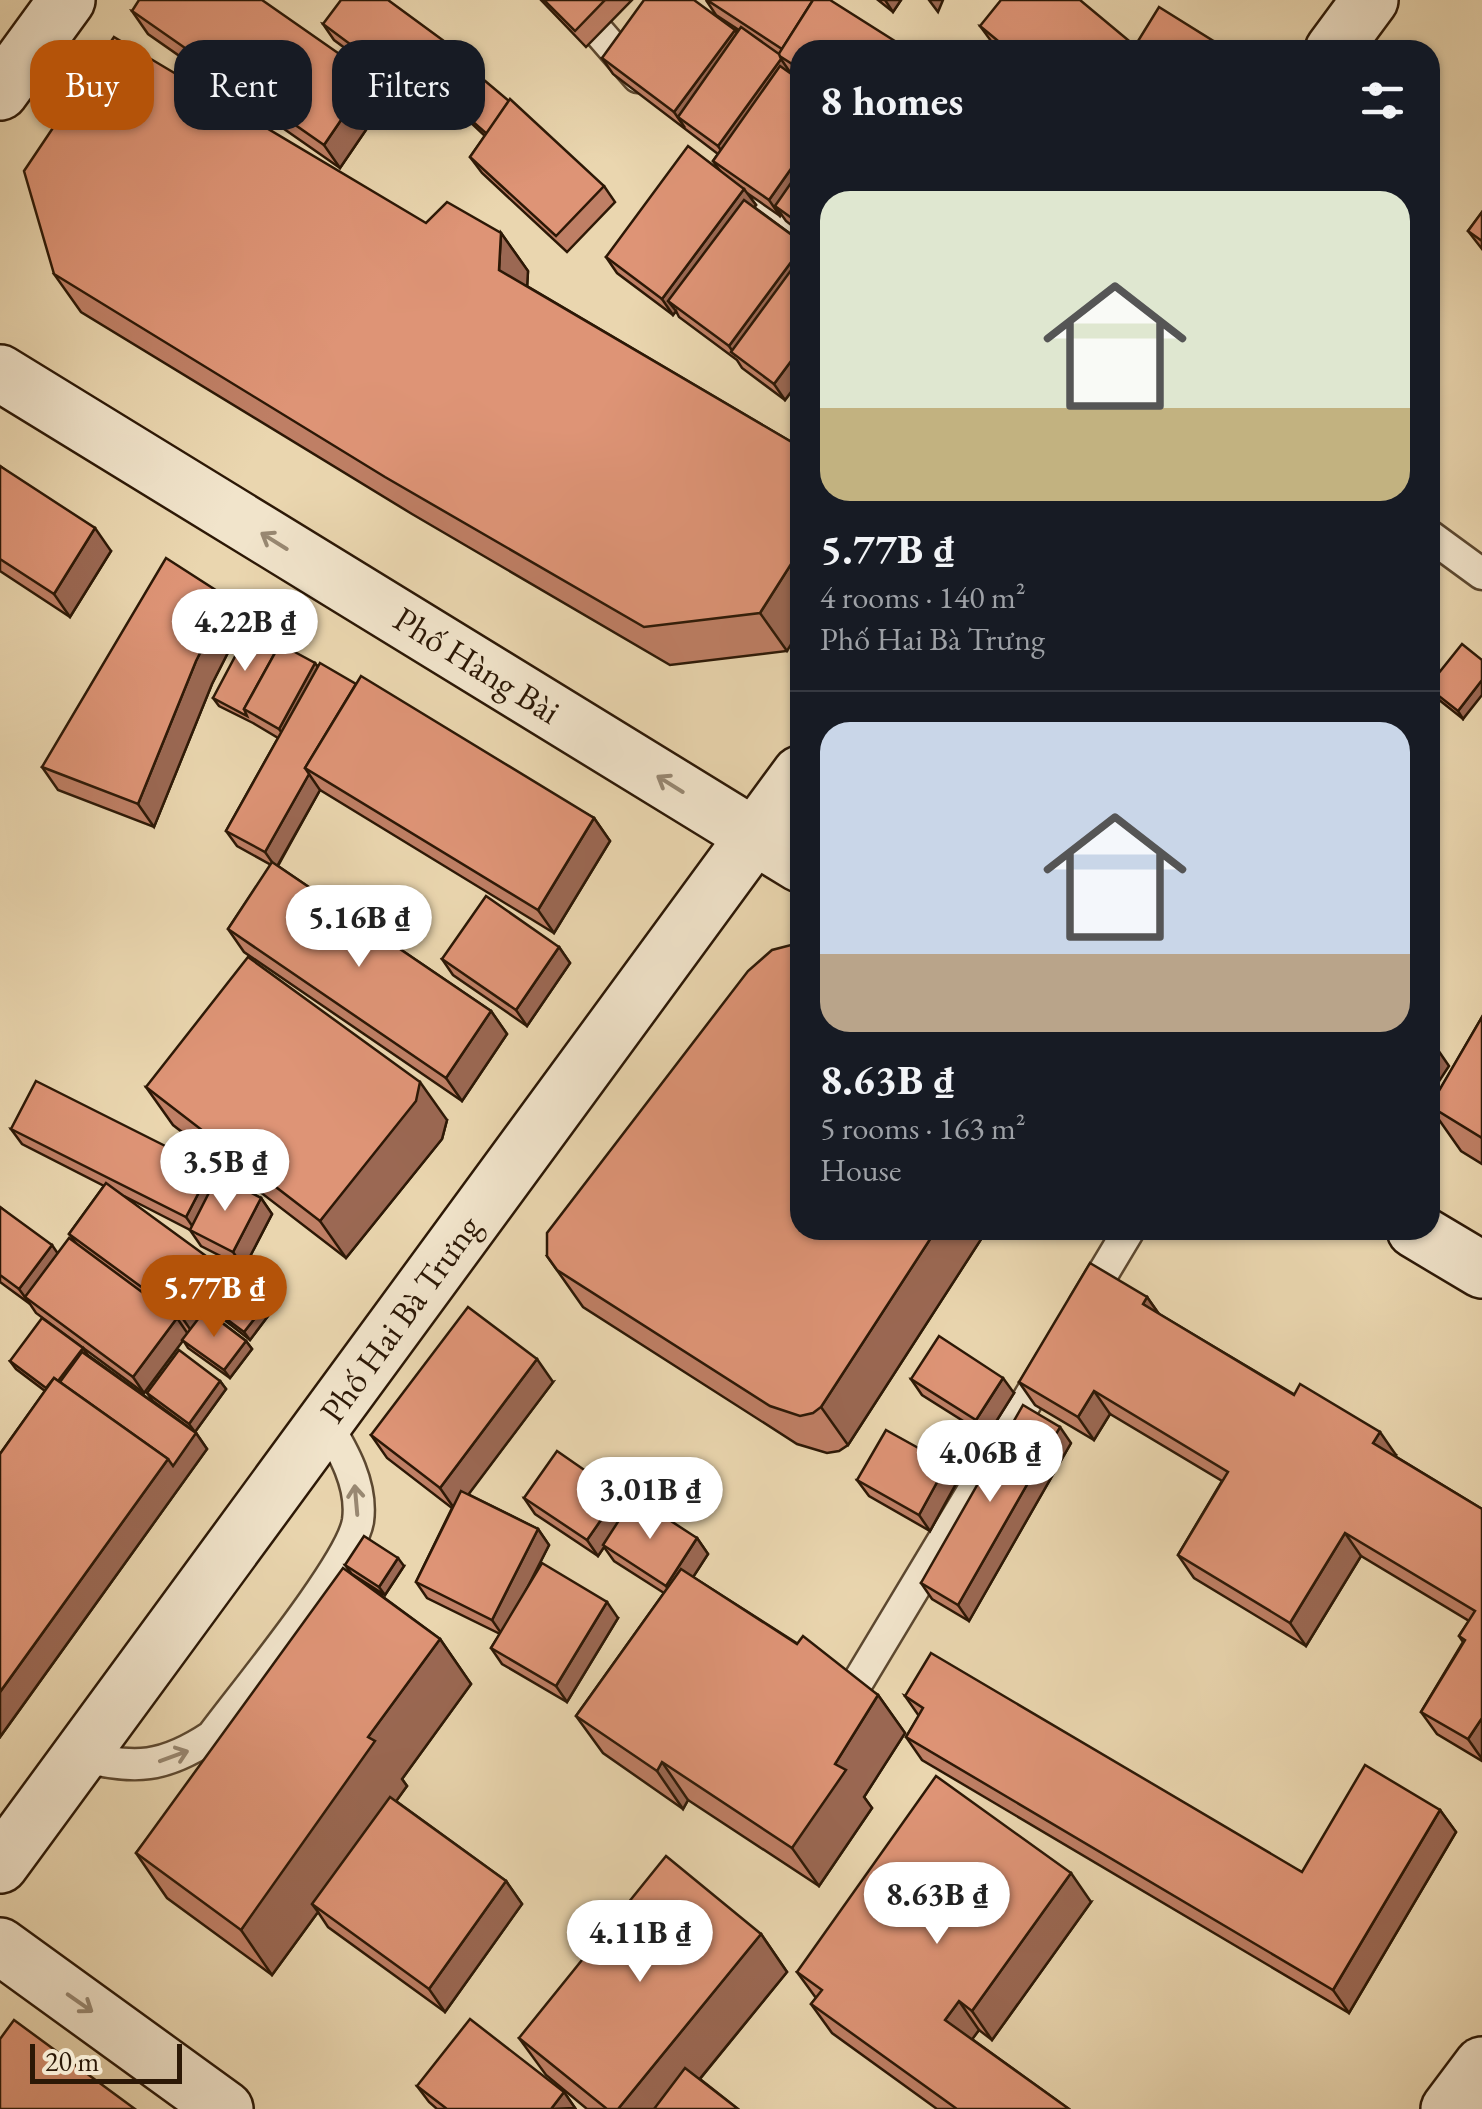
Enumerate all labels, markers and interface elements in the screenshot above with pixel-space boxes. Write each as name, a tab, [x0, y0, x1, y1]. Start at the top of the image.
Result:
chip: Buy	[30, 40, 154, 130]
chip: Rent	[174, 40, 312, 130]
chip: Filters	[332, 40, 485, 130]
text: 8 homes	[820, 73, 963, 128]
icon: filters	[1355, 73, 1410, 128]
icon: home	[1025, 256, 1205, 436]
text: 5.77B ₫	[820, 521, 954, 576]
one-way arrow	[260, 531, 289, 551]
text: 4 rooms · 140 m²	[820, 576, 1026, 618]
pin: 4.22B ₫	[153, 589, 337, 674]
street label: Phố Hàng Bài	[386, 596, 569, 733]
text: 4.22B ₫	[194, 600, 296, 642]
text: Phố Hai Bà Trưng	[820, 618, 1045, 660]
one-way arrow	[656, 774, 685, 794]
icon: home	[1025, 787, 1205, 967]
pin: 5.16B ₫	[267, 885, 451, 970]
text: 5.16B ₫	[308, 896, 410, 938]
text: 8.63B ₫	[820, 1052, 954, 1107]
text: 5 rooms · 163 m²	[820, 1107, 1026, 1149]
pin: 3.5B ₫	[144, 1129, 306, 1214]
text: 3.5B ₫	[182, 1140, 268, 1182]
text: House	[820, 1149, 901, 1191]
street label: Phố Hai Bà Trưng	[309, 1205, 491, 1431]
pin: 5.77B ₫	[122, 1255, 306, 1340]
text: 5.77B ₫	[163, 1266, 265, 1308]
pin: 4.06B ₫	[898, 1420, 1082, 1505]
text: 4.06B ₫	[939, 1431, 1041, 1473]
pin: 3.01B ₫	[558, 1457, 742, 1542]
text: 3.01B ₫	[599, 1468, 701, 1510]
one-way arrow	[347, 1484, 366, 1517]
one-way arrow	[158, 1746, 189, 1764]
pin: 8.63B ₫	[845, 1862, 1029, 1947]
text: 8.63B ₫	[886, 1873, 988, 1915]
pin: 4.11B ₫	[548, 1900, 732, 1985]
text: 4.11B ₫	[589, 1911, 691, 1953]
one-way arrow	[65, 1992, 93, 2013]
scale bar	[30, 2039, 182, 2084]
text: 20 m	[45, 2043, 99, 2079]

